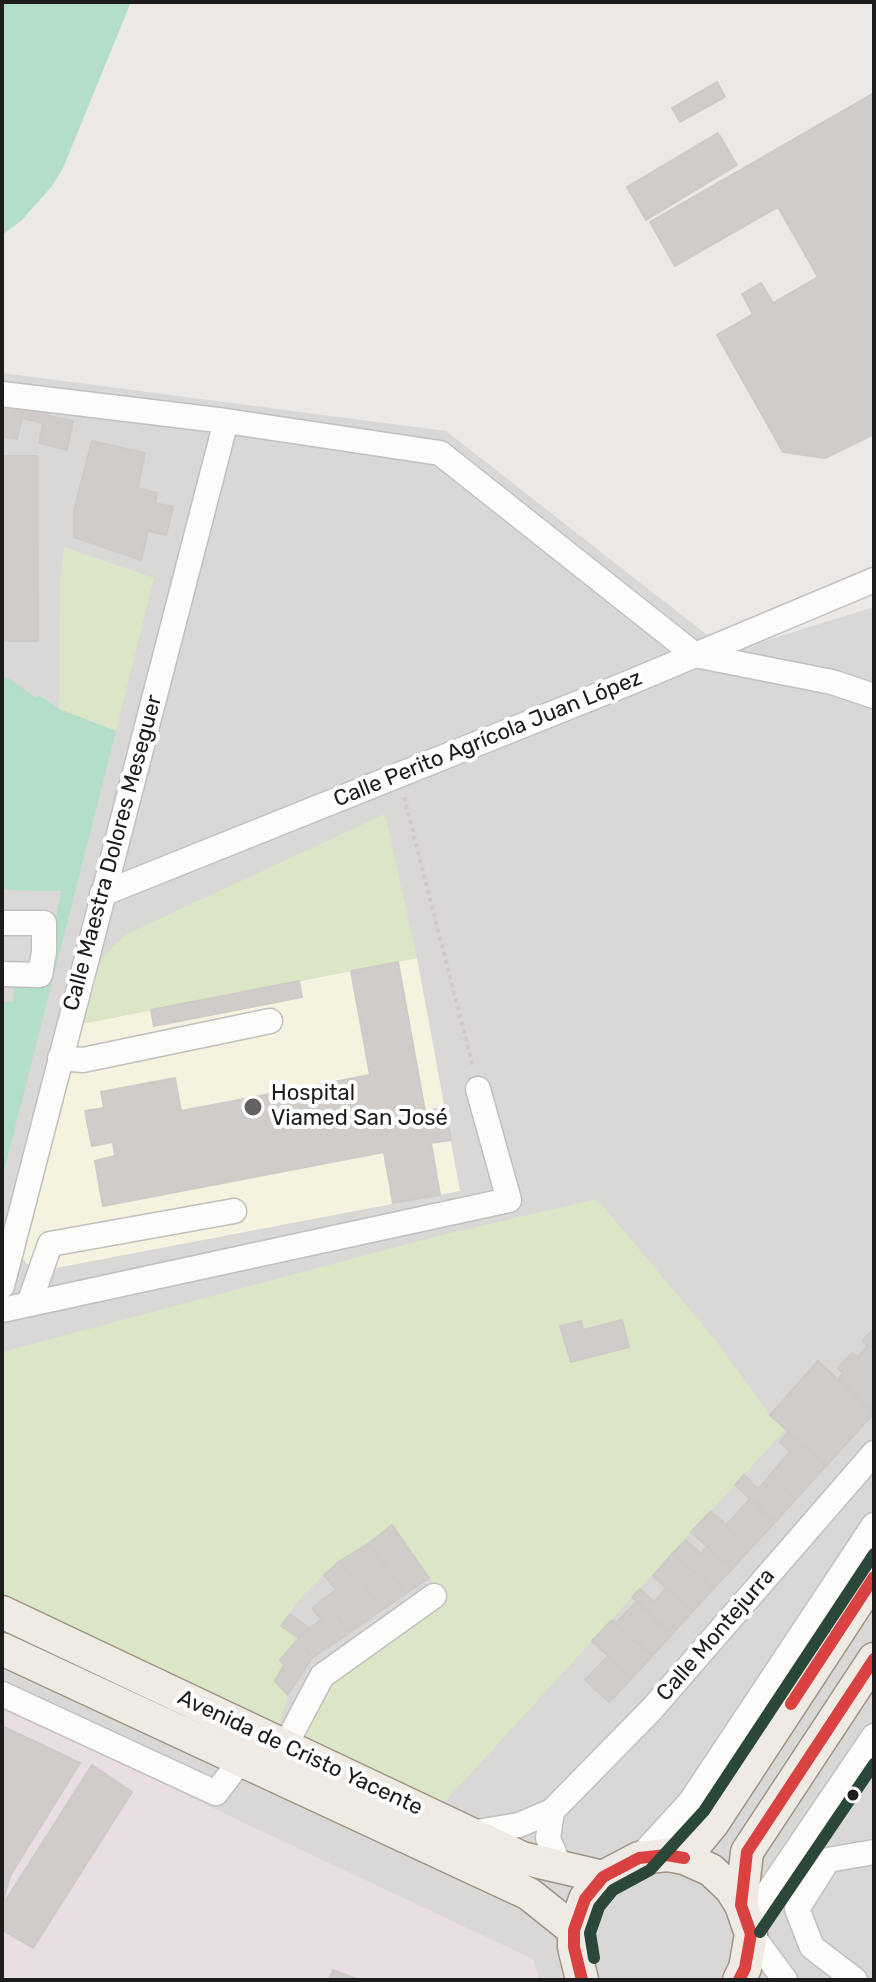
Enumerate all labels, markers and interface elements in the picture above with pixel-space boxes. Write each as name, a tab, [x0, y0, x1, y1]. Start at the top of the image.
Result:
street label: Calle Perito Agrícola Juan López	[330, 665, 646, 813]
street label: Calle Maestra Dolores Meseguer	[58, 692, 168, 1014]
place label: Hospital Viamed San José	[271, 1081, 448, 1132]
marker: Hospital Viamed San José	[242, 1096, 264, 1118]
street label: Calle Montejurra	[651, 1563, 781, 1707]
street label: Avenida de Cristo Yacente	[173, 1685, 427, 1821]
unlabelled marker	[845, 1787, 861, 1803]

